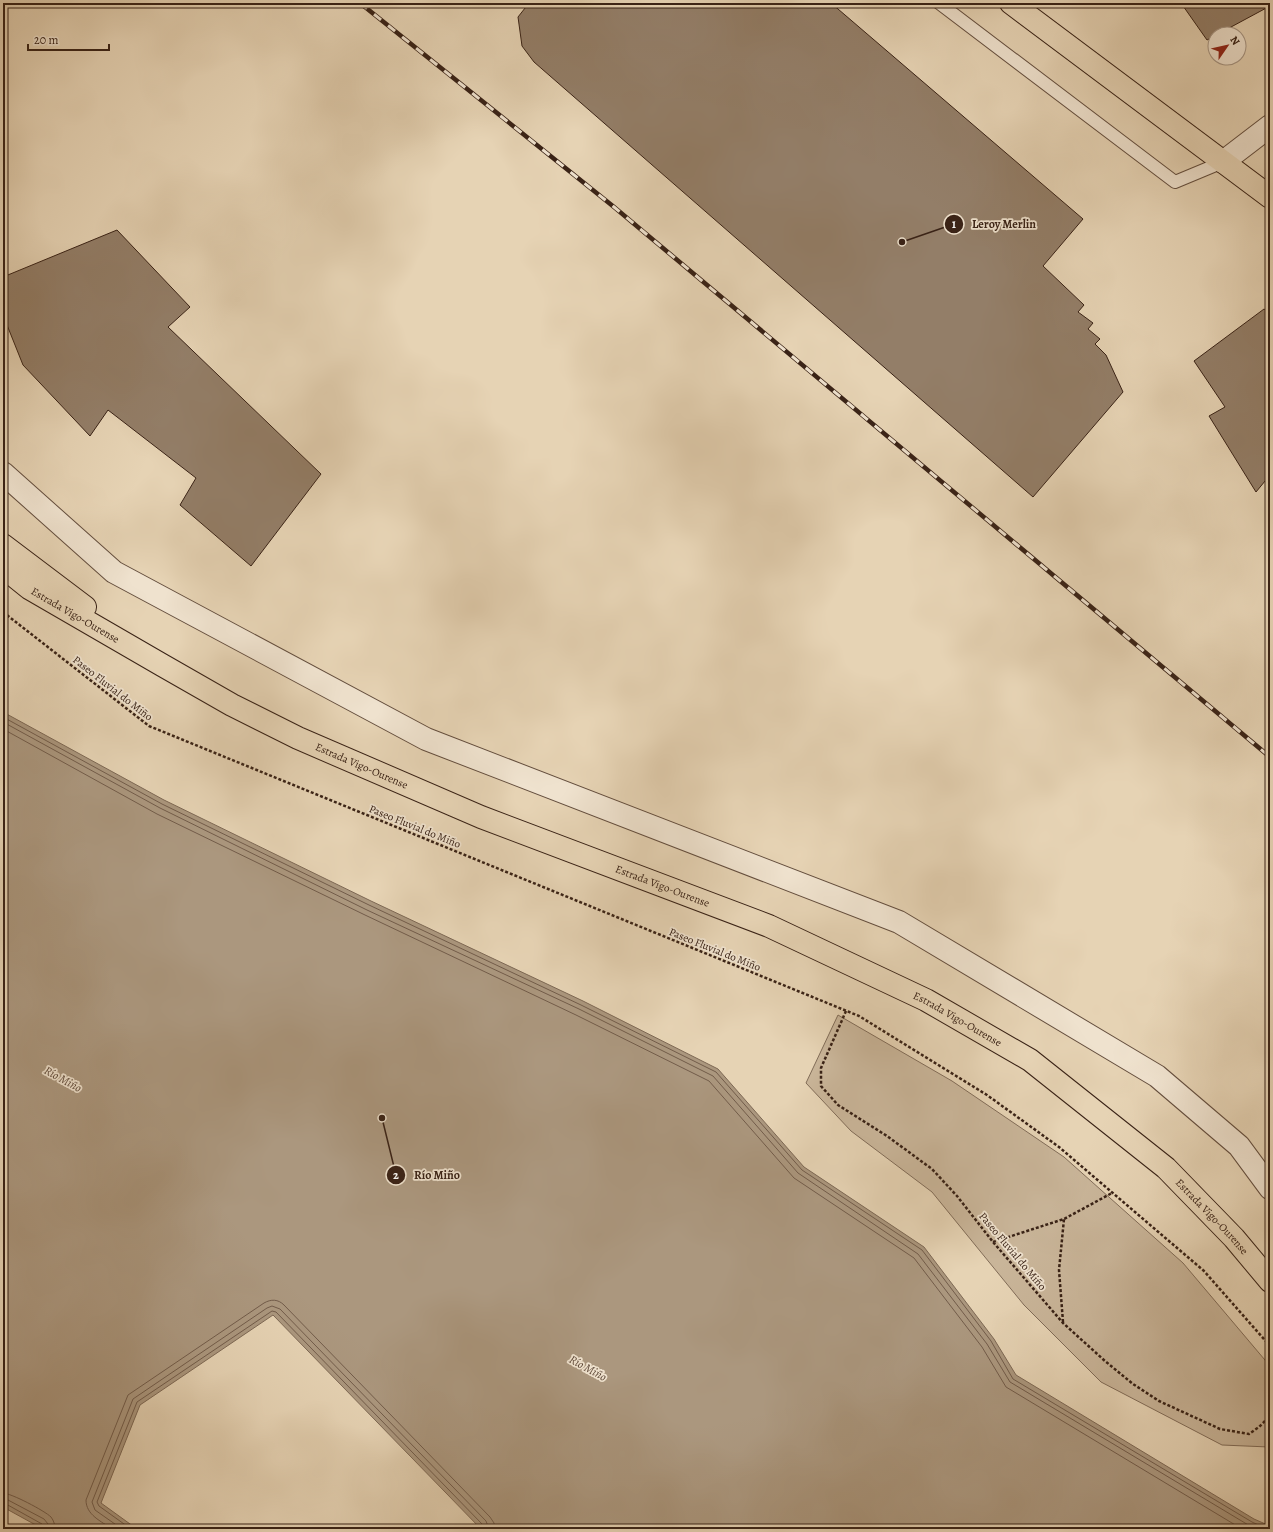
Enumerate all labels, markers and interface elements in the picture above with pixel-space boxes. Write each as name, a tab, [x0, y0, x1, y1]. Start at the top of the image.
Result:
scale bar	[28, 26, 109, 52]
north arrow	[1207, 26, 1247, 66]
text: 20 m	[34, 32, 58, 48]
text: N	[1226, 33, 1243, 48]
callout: Leroy Merlin	[944, 212, 1044, 236]
text: 1	[952, 216, 957, 232]
text: Leroy Merlin	[972, 216, 1036, 232]
street label: Estrada Vigo-Ourense	[28, 584, 122, 647]
street label: Paseo Fluvial do Miño	[70, 652, 156, 725]
street label: Estrada Vigo-Ourense	[313, 739, 410, 793]
street label: Paseo Fluvial do Miño	[367, 801, 463, 852]
street label: Estrada Vigo-Ourense	[613, 862, 712, 911]
street label: Paseo Fluvial do Miño	[667, 924, 763, 975]
street label: Estrada Vigo-Ourense	[911, 988, 1004, 1050]
water label: Río Miño	[41, 1062, 85, 1096]
callout: Río Miño	[386, 1163, 468, 1187]
text: 2	[393, 1167, 399, 1183]
text: Río Miño	[414, 1167, 460, 1183]
street label: Estrada Vigo-Ourense	[1172, 1175, 1252, 1258]
street label: Paseo Fluvial do Miño	[975, 1209, 1050, 1294]
water label: Río Miño	[566, 1351, 610, 1385]

